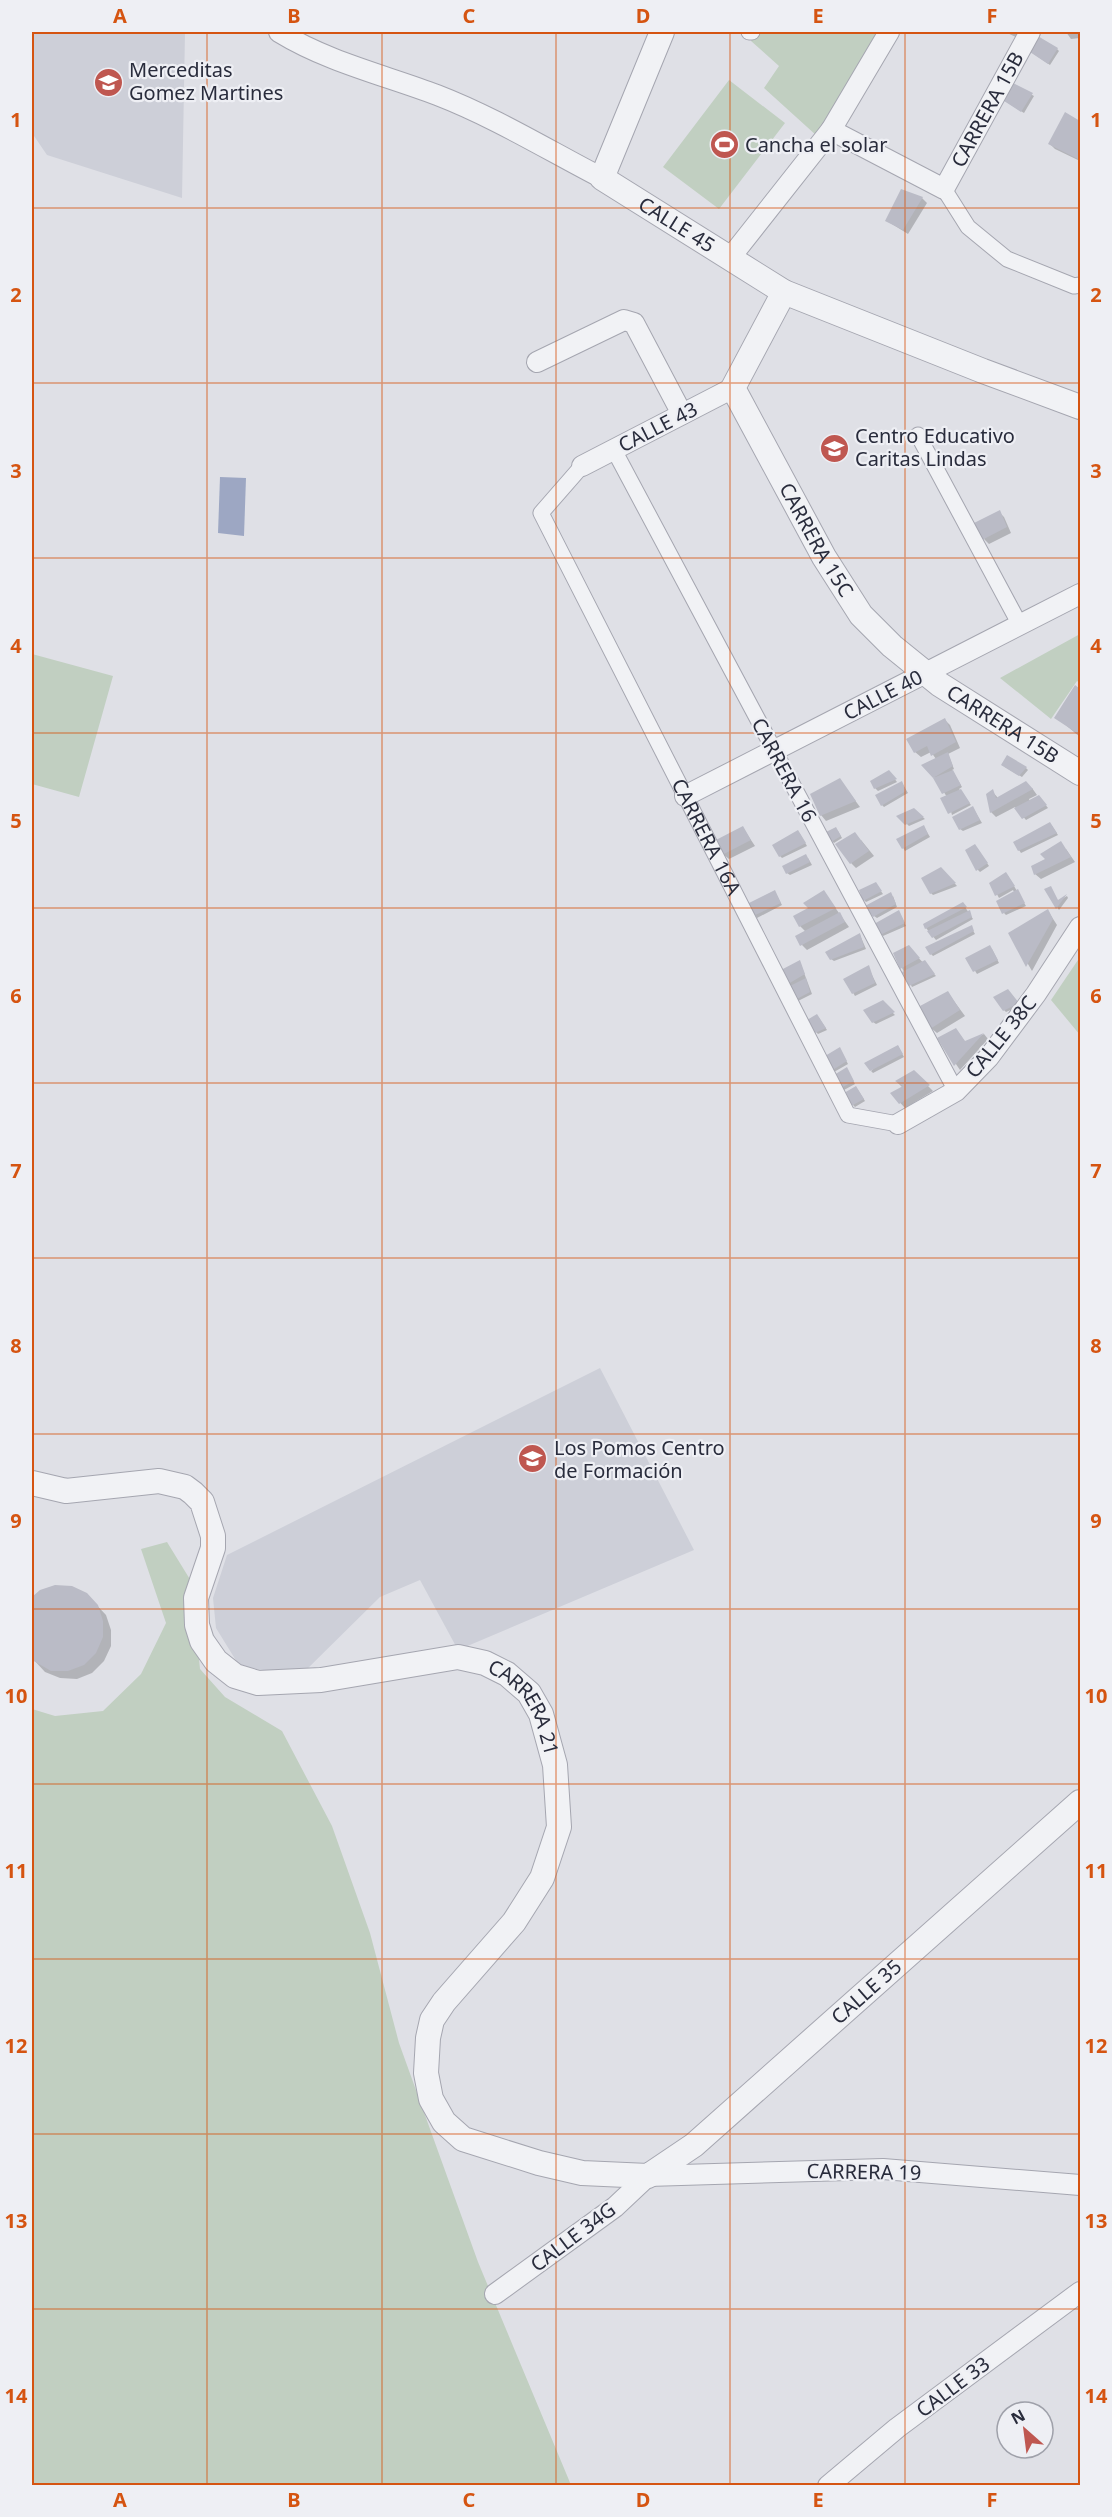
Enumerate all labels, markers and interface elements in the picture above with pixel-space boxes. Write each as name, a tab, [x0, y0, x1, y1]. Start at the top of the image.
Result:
text: A	[113, 2, 127, 29]
text: B	[287, 2, 301, 29]
text: C	[463, 2, 476, 29]
text: D	[636, 2, 650, 29]
text: E	[812, 2, 824, 29]
text: F	[987, 2, 997, 29]
street label: CARRERA 15B	[945, 47, 1030, 172]
place label: Merceditas Gomez Martines	[129, 56, 283, 106]
school or university icon: Merceditas Gomez Martines	[92, 66, 124, 98]
text: 1	[10, 106, 22, 133]
text: 1	[1090, 106, 1102, 133]
sports icon: Cancha el solar	[708, 129, 740, 161]
place label: Cancha el solar	[745, 131, 888, 158]
street label: CALLE 45	[634, 190, 720, 259]
text: 2	[10, 281, 22, 308]
text: 2	[1090, 281, 1102, 308]
street label: CALLE 43	[614, 395, 702, 458]
place label: Centro Educativo Caritas Lindas	[855, 422, 1015, 472]
school or university icon: Centro Educativo Caritas Lindas	[818, 432, 850, 464]
text: 3	[10, 457, 22, 484]
text: 3	[1090, 457, 1102, 484]
street label: CARRERA 15C	[774, 478, 860, 602]
text: 4	[10, 632, 22, 659]
text: 4	[1090, 632, 1102, 659]
street label: CALLE 40	[839, 663, 927, 726]
street label: CARRERA 15B	[942, 678, 1064, 769]
street label: CARRERA 16	[746, 713, 823, 827]
street label: CARRERA 16A	[666, 774, 748, 900]
text: 5	[10, 807, 22, 834]
text: 5	[1090, 807, 1102, 834]
text: 6	[10, 982, 22, 1009]
text: 6	[1090, 982, 1102, 1009]
street label: CALLE 38C	[959, 990, 1042, 1083]
text: 7	[10, 1157, 22, 1184]
text: 7	[1090, 1157, 1102, 1184]
text: 8	[10, 1332, 22, 1359]
text: 8	[1090, 1332, 1102, 1359]
place label: Los Pomos Centro de Formación	[554, 1434, 725, 1484]
school or university icon: Los Pomos Centro de Formación	[517, 1443, 549, 1475]
text: 9	[10, 1507, 22, 1534]
text: 9	[1090, 1507, 1102, 1534]
street label: CARRERA 21	[484, 1653, 566, 1758]
text: 10	[5, 1682, 27, 1709]
text: 10	[1085, 1682, 1107, 1709]
text: 11	[5, 1857, 27, 1884]
text: 11	[1085, 1857, 1107, 1884]
street label: CALLE 35	[825, 1953, 907, 2030]
text: 12	[5, 2032, 27, 2059]
text: 12	[1085, 2032, 1107, 2059]
street label: CARRERA 19	[806, 2157, 922, 2186]
street label: CALLE 34G	[525, 2196, 621, 2278]
text: 13	[5, 2207, 27, 2234]
text: 13	[1085, 2207, 1107, 2234]
street label: CALLE 33	[910, 2350, 995, 2423]
text: 14	[5, 2382, 28, 2409]
text: 14	[1085, 2382, 1108, 2409]
north arrow	[995, 2400, 1055, 2460]
text: N	[1007, 2404, 1029, 2430]
text: A	[113, 2486, 127, 2513]
text: B	[287, 2486, 301, 2513]
text: C	[463, 2486, 476, 2513]
text: D	[636, 2486, 650, 2513]
text: E	[812, 2486, 824, 2513]
text: F	[987, 2486, 997, 2513]

